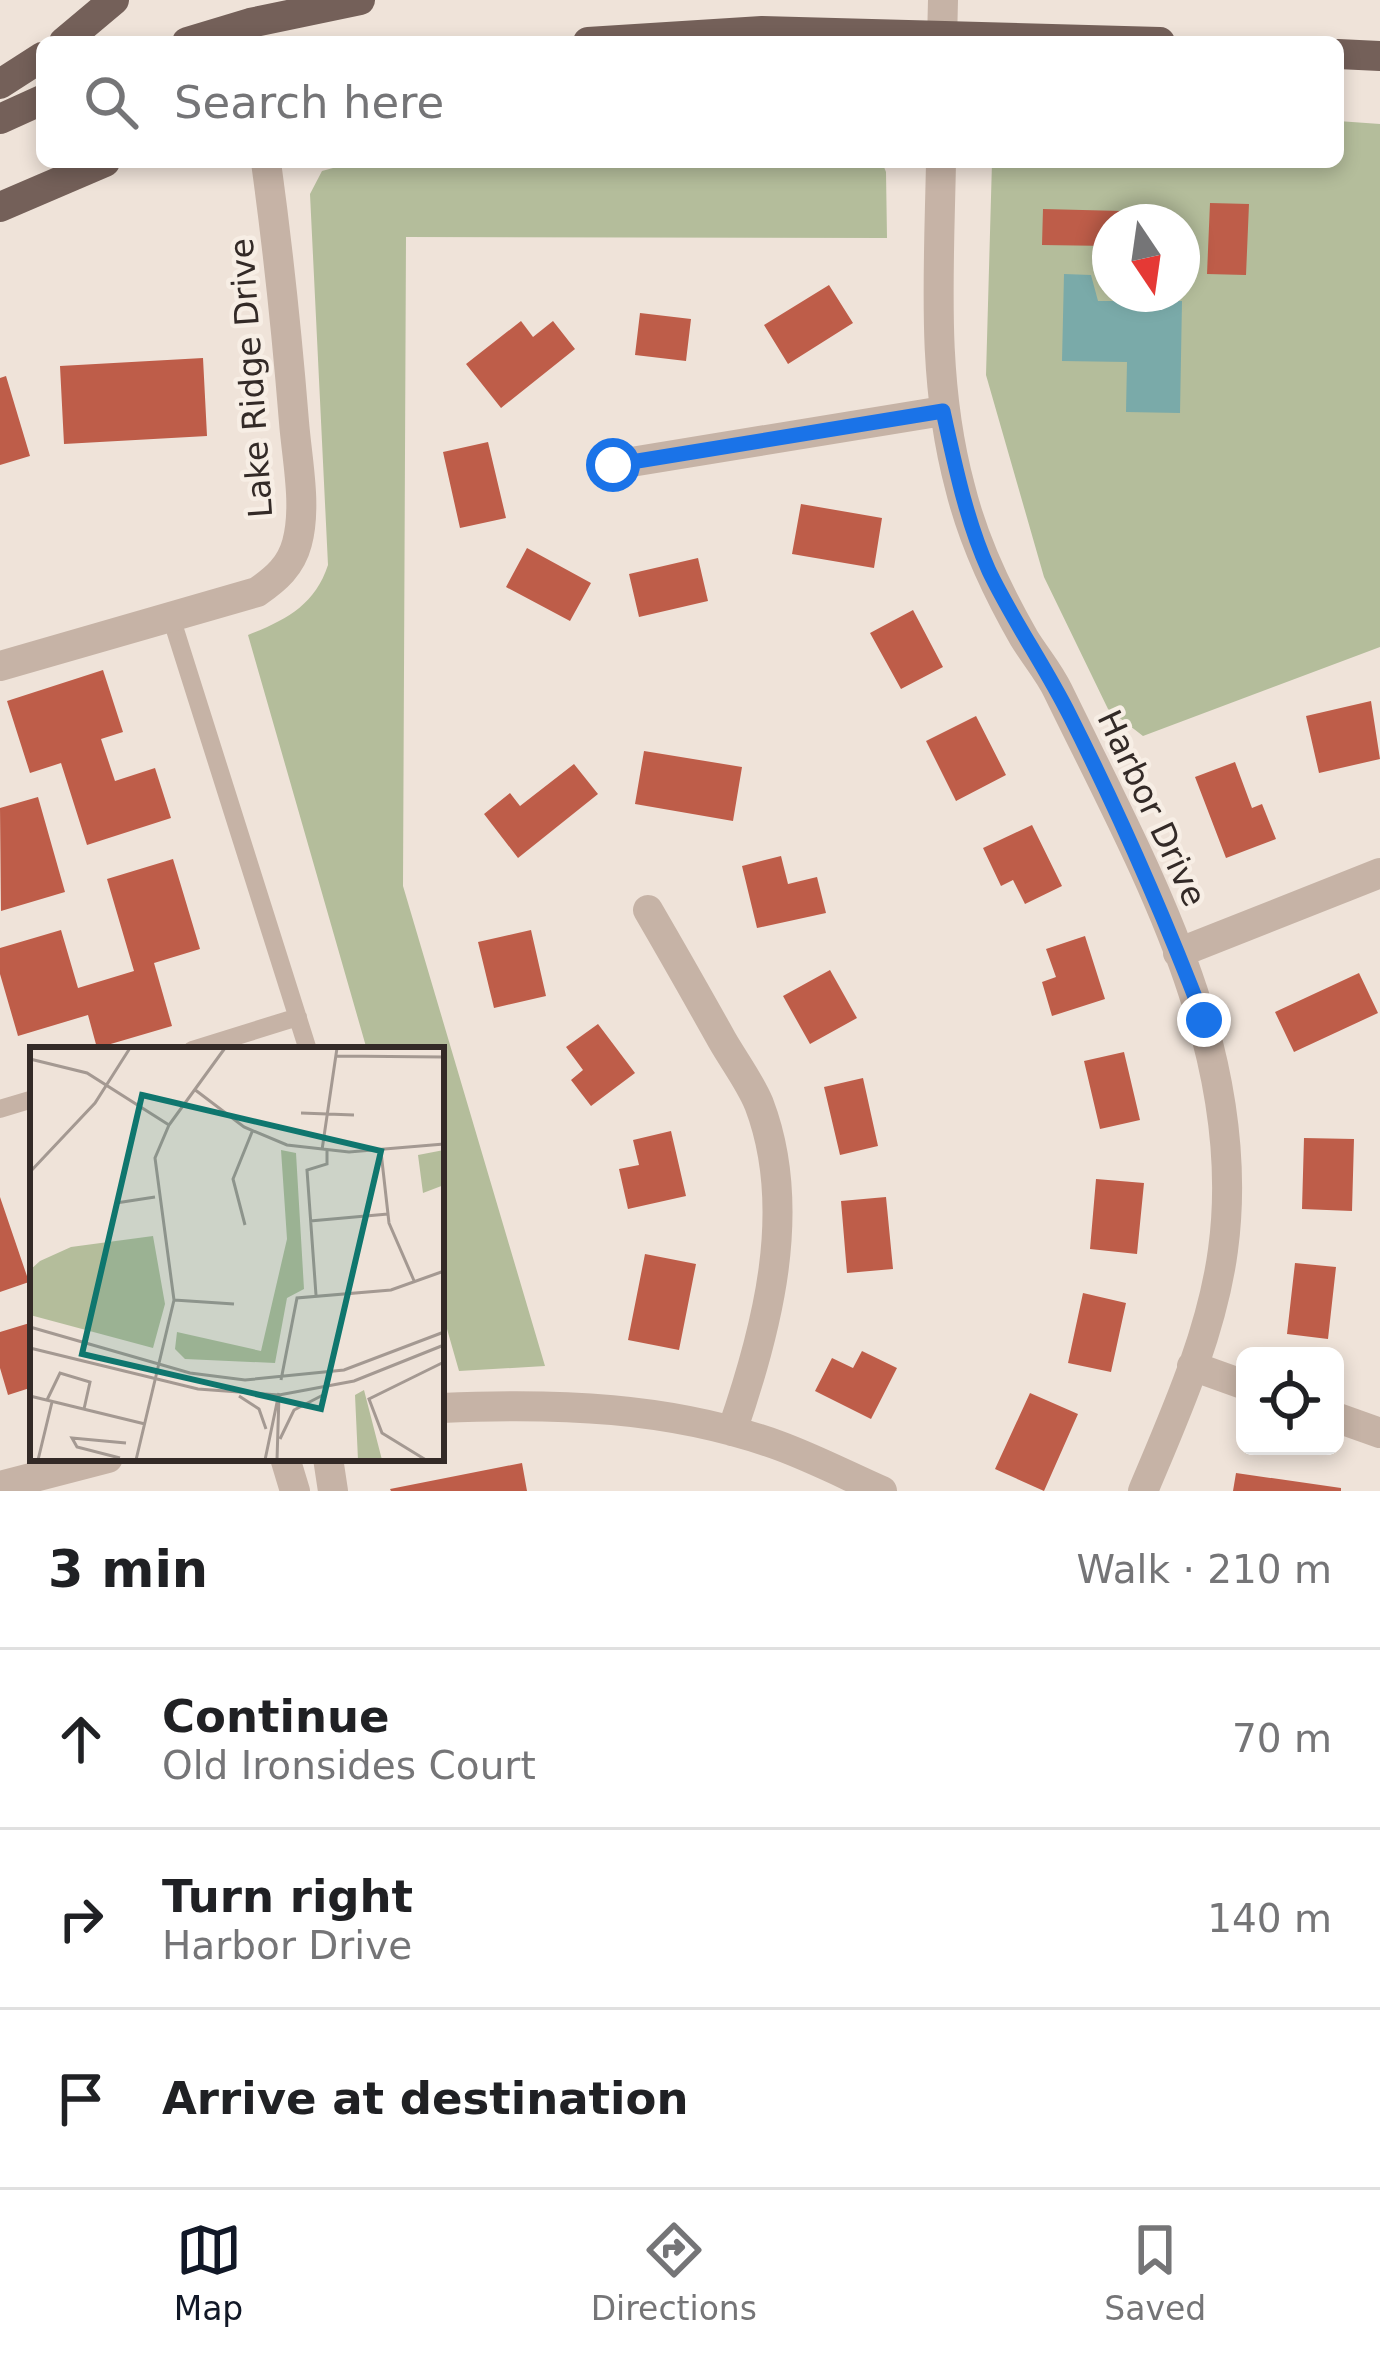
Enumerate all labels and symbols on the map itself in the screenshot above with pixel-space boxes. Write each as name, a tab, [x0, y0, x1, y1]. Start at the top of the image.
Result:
north arrow	[1092, 204, 1200, 312]
street label: Lake Ridge Drive	[222, 237, 280, 519]
route start	[586, 438, 640, 492]
street label: Harbor Drive	[1090, 704, 1214, 912]
route end	[1177, 993, 1231, 1047]
inset map	[30, 1047, 444, 1461]

